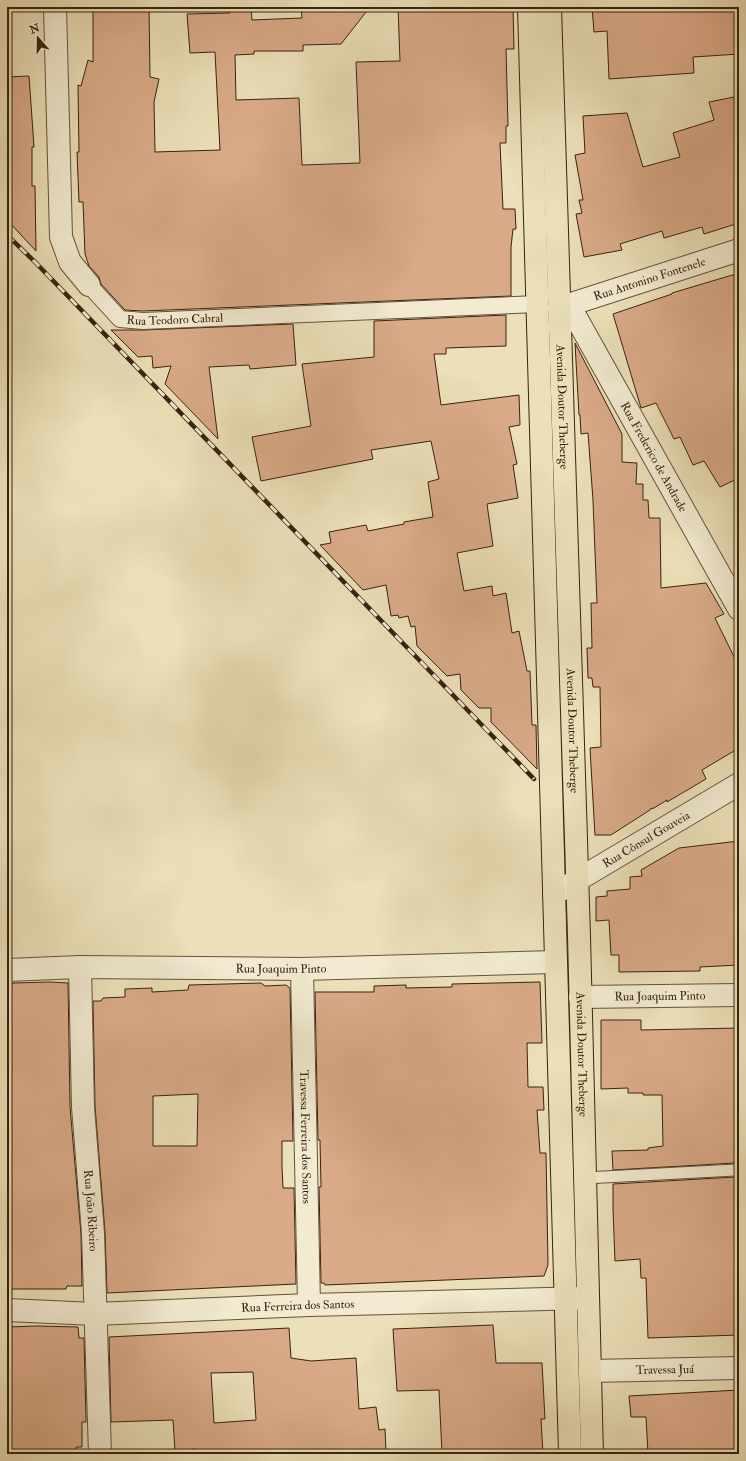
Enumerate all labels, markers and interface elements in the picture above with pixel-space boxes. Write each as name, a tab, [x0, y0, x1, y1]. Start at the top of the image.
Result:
north arrow	[18, 18, 58, 58]
text: N	[27, 21, 43, 37]
street label: Rua Antonino Fontenele	[592, 254, 707, 304]
street label: Rua Teodoro Cabral	[126, 310, 224, 329]
street label: Avenida Doutor Theberge	[553, 343, 572, 470]
street label: Rua Frederico de Andrade	[617, 399, 691, 515]
street label: Avenida Doutor Theberge	[563, 667, 582, 793]
street label: Rua Cônsul Gouveia	[600, 807, 693, 871]
street label: Rua Joaquim Pinto	[235, 961, 327, 977]
street label: Rua Joaquim Pinto	[614, 988, 706, 1004]
street label: Avenida Doutor Theberge	[573, 991, 591, 1117]
street label: Travessa Ferreira dos Santos	[297, 1070, 314, 1204]
street label: Rua João Ribeiro	[81, 1169, 101, 1252]
street label: Rua Ferreira dos Santos	[241, 1296, 355, 1315]
street label: Travessa Juá	[636, 1361, 695, 1378]

